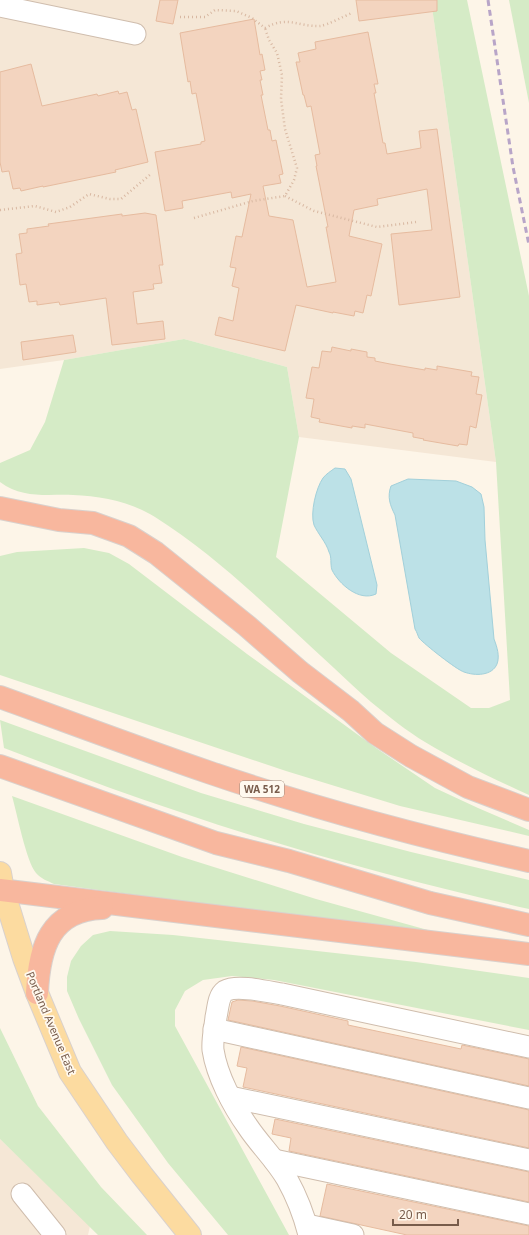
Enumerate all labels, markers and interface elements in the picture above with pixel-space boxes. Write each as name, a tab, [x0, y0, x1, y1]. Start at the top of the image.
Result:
road number: WA 512	[240, 781, 284, 797]
street label: Portland Avenue East	[23, 969, 80, 1077]
scale bar	[393, 1201, 458, 1227]
text: 20 m	[399, 1206, 427, 1223]

